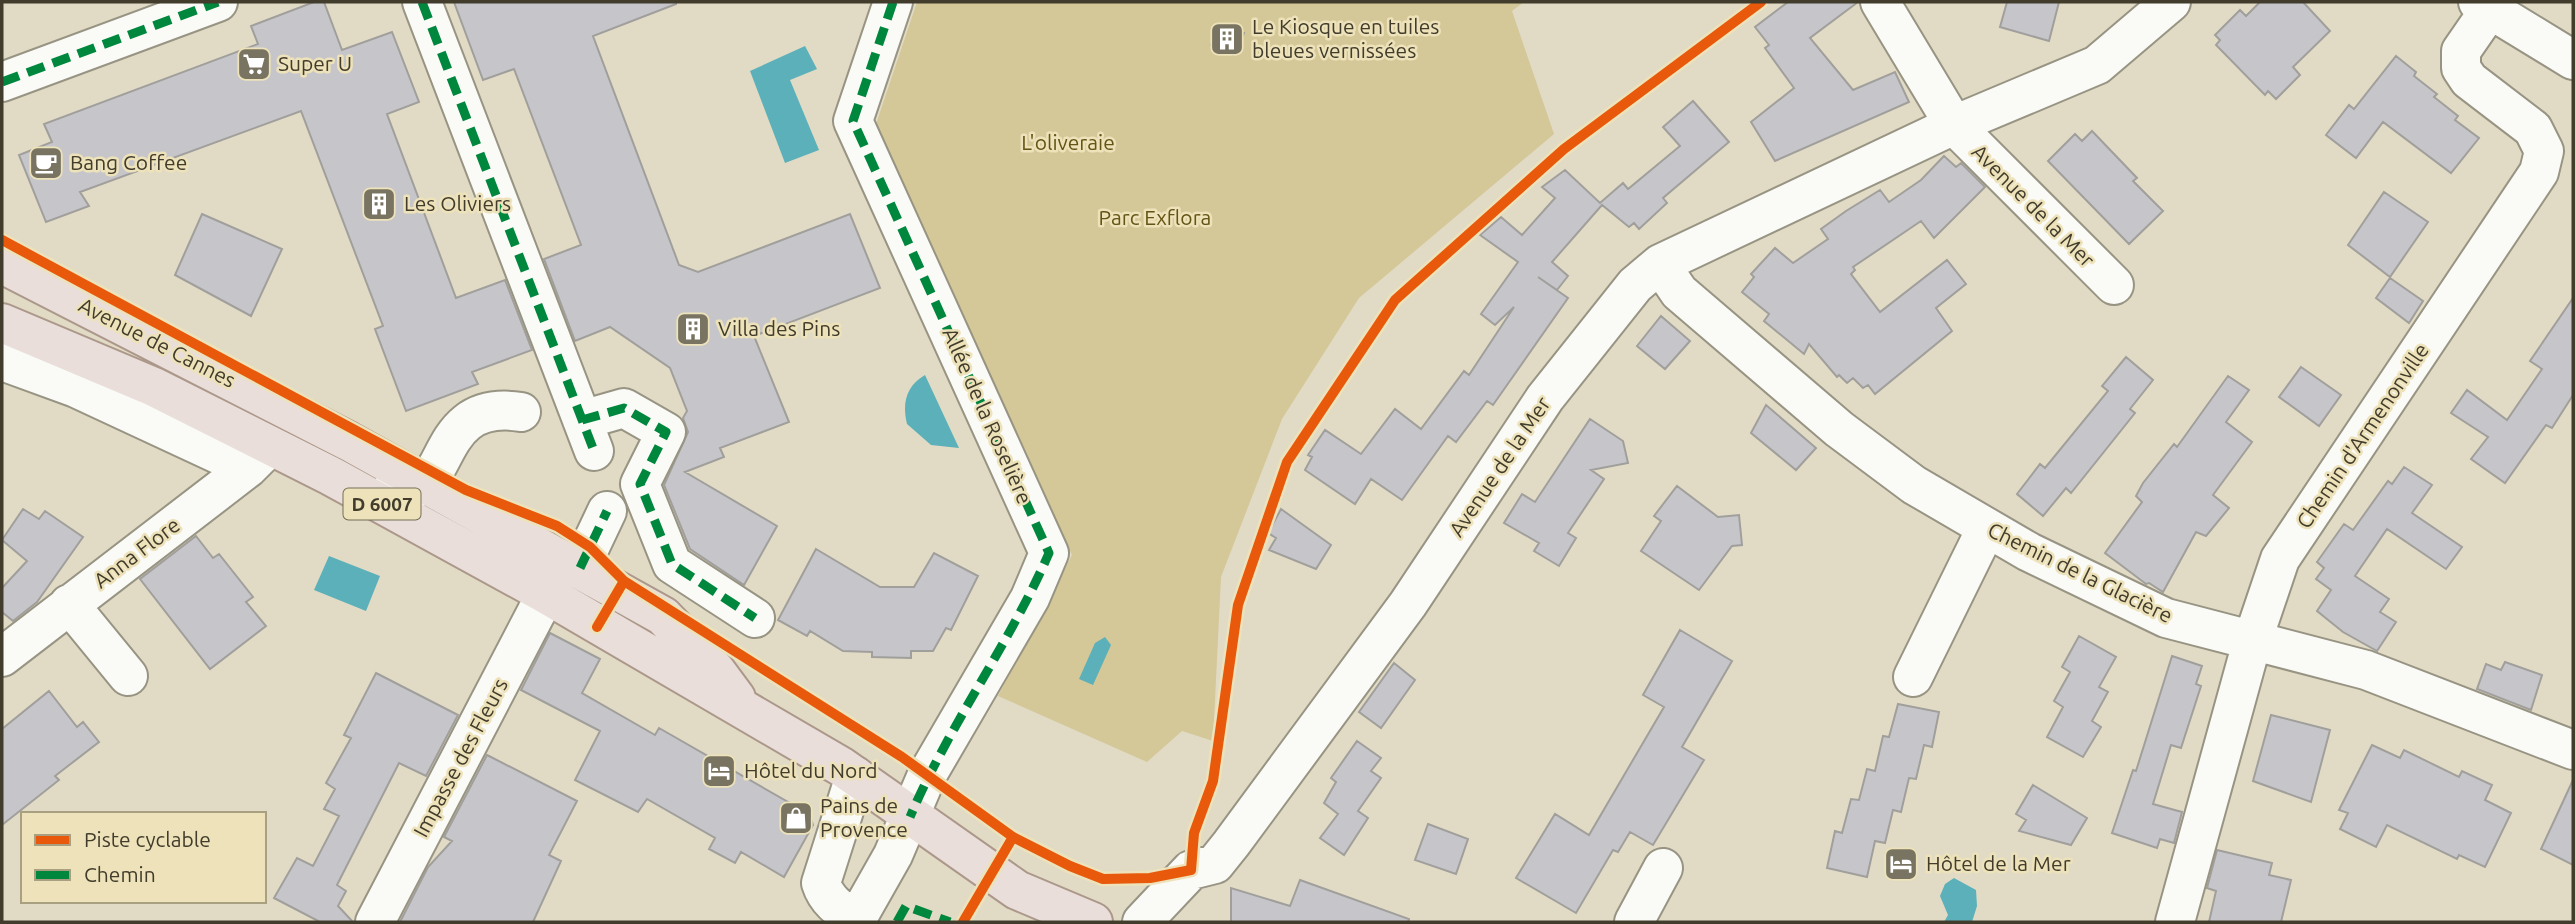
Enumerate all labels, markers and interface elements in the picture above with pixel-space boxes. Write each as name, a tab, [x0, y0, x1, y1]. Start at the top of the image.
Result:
place label: Le Kiosque en tuiles bleues vernissées	[1252, 14, 1439, 62]
building icon: Le Kiosque en tuiles bleues vernissées	[1208, 20, 1246, 58]
supermarket icon: Super U	[235, 45, 273, 83]
place label: Super U	[278, 51, 352, 75]
park label: L'oliveraie	[1021, 130, 1115, 154]
street label: Avenue de la Mer	[1968, 139, 2100, 271]
cafe icon: Bang Coffee	[27, 144, 65, 182]
place label: Bang Coffee	[70, 150, 187, 174]
building icon: Les Oliviers	[360, 185, 398, 223]
place label: Les Oliviers	[404, 191, 511, 215]
park label: Parc Exflora	[1099, 205, 1211, 229]
street label: Avenue de Cannes	[75, 292, 240, 392]
building icon: Villa des Pins	[674, 310, 712, 348]
place label: Villa des Pins	[718, 316, 840, 340]
street label: Allée de la Roselière	[938, 324, 1038, 507]
street label: Chemin d'Armenonville	[2291, 338, 2433, 533]
street label: Avenue de la Mer	[1444, 392, 1555, 541]
road number: D 6007	[344, 489, 420, 520]
street label: Anna Flore	[89, 512, 184, 592]
street label: Chemin de la Glacière	[1984, 517, 2177, 627]
street label: Impasse des Fleurs	[408, 674, 512, 841]
hotel icon: Hôtel du Nord	[700, 752, 738, 790]
place label: Hôtel du Nord	[744, 758, 878, 782]
place label: Pains de Provence	[820, 793, 908, 841]
shop icon: Pains de Provence	[777, 799, 815, 837]
legend	[21, 812, 266, 903]
text: Piste cyclable	[84, 827, 211, 851]
hotel icon: Hôtel de la Mer	[1882, 845, 1920, 883]
place label: Hôtel de la Mer	[1926, 851, 2071, 875]
text: Chemin	[84, 862, 156, 886]

